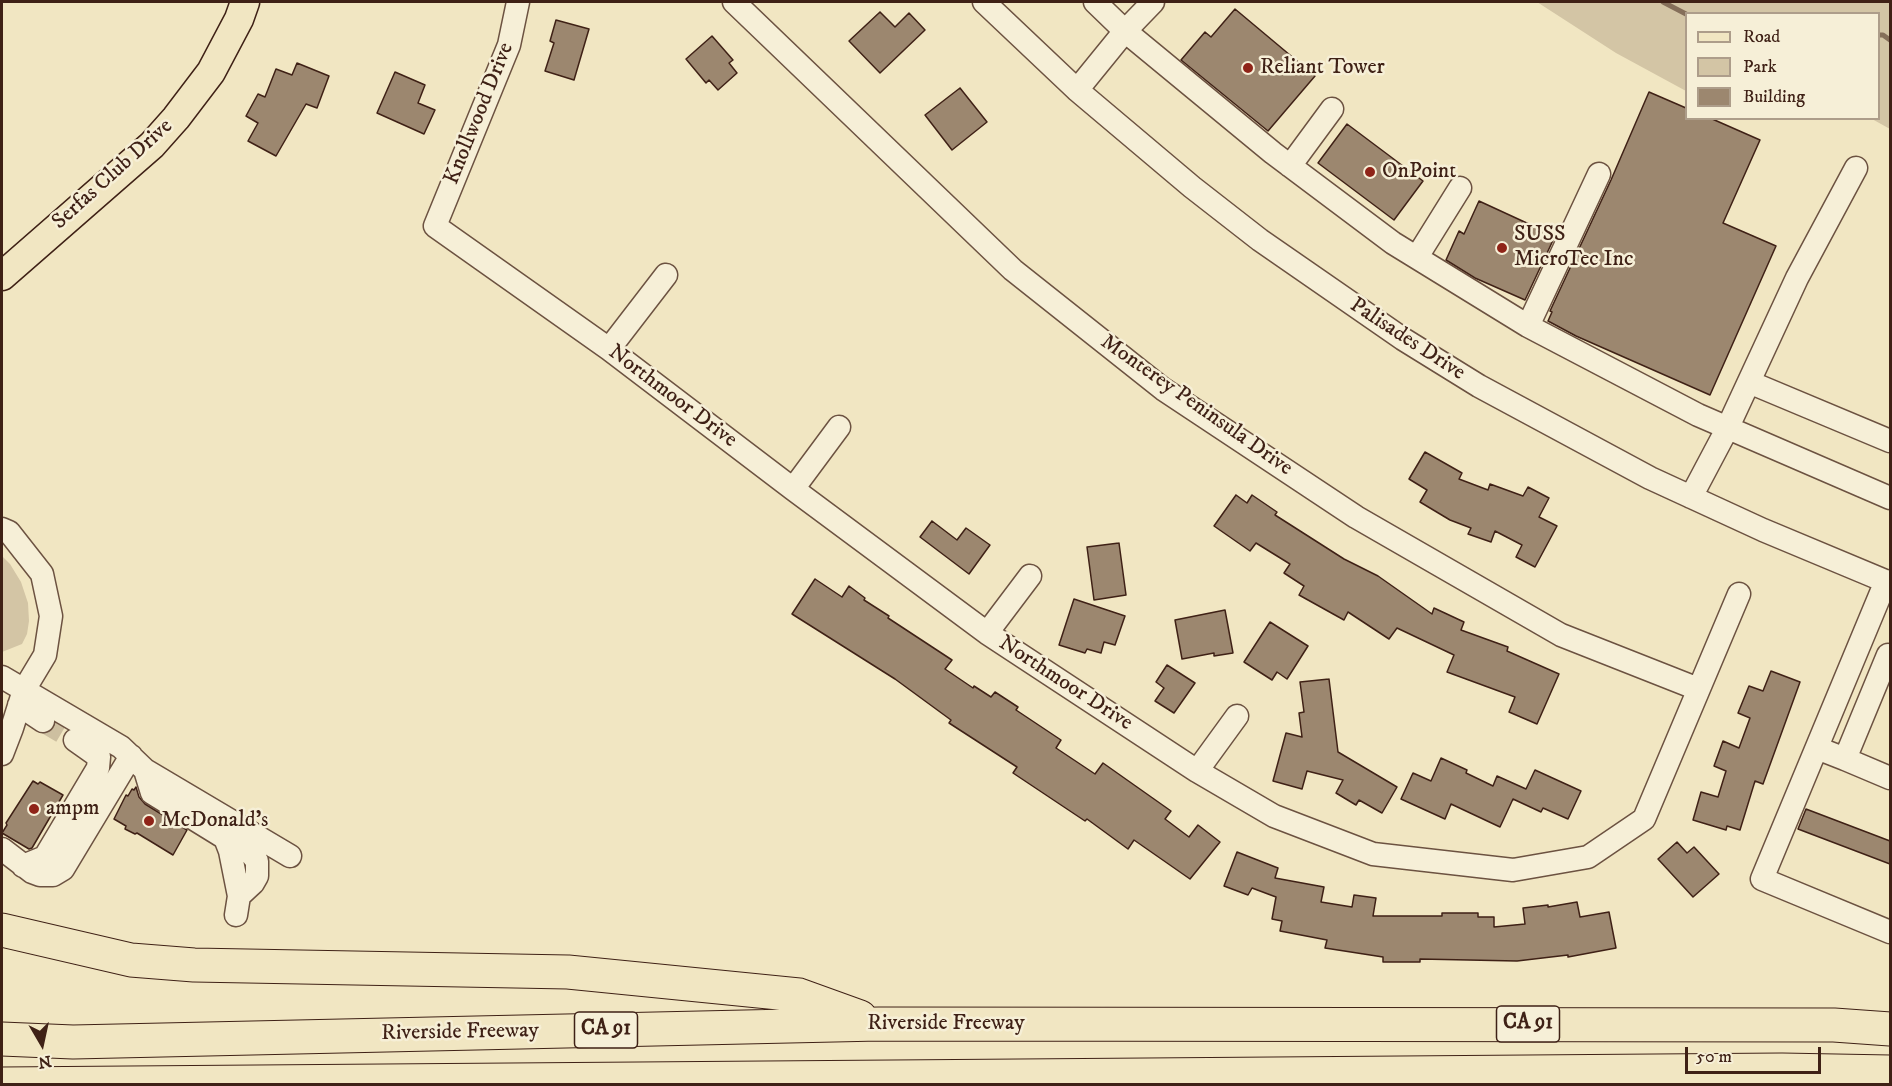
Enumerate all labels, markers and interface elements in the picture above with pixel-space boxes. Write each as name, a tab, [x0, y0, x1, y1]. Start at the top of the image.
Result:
legend	[1685, 12, 1880, 120]
text: Road	[1743, 26, 1780, 48]
street label: Knollwood Drive	[440, 39, 520, 189]
place label: Reliant Tower	[1260, 55, 1385, 81]
text: Park	[1743, 56, 1777, 78]
marker: Reliant Tower	[1241, 61, 1255, 75]
text: Building	[1743, 86, 1805, 108]
street label: Serfas Club Drive	[47, 114, 179, 236]
place label: OnPoint	[1382, 159, 1456, 185]
marker: OnPoint	[1363, 165, 1377, 179]
place label: SUSS MicroTec Inc	[1514, 222, 1633, 274]
marker: SUSS MicroTec Inc	[1495, 241, 1509, 255]
street label: Palisades Drive	[1344, 293, 1470, 387]
street label: Monterey Peninsula Drive	[1095, 330, 1297, 482]
street label: Northmoor Drive	[602, 340, 742, 454]
street label: Northmoor Drive	[993, 631, 1137, 737]
place label: ampm	[46, 796, 99, 822]
marker: ampm	[27, 802, 41, 816]
place label: McDonald's	[161, 808, 268, 834]
marker: McDonald's	[142, 814, 156, 828]
road number: CA 91	[1496, 1006, 1559, 1042]
street label: Riverside Freeway	[867, 1011, 1025, 1037]
road number: CA 91	[574, 1012, 638, 1048]
north arrow	[12, 1014, 72, 1074]
street label: Riverside Freeway	[381, 1018, 539, 1048]
scale bar	[1688, 1035, 1824, 1073]
text: 50 m	[1696, 1046, 1732, 1068]
text: N	[37, 1051, 53, 1073]

